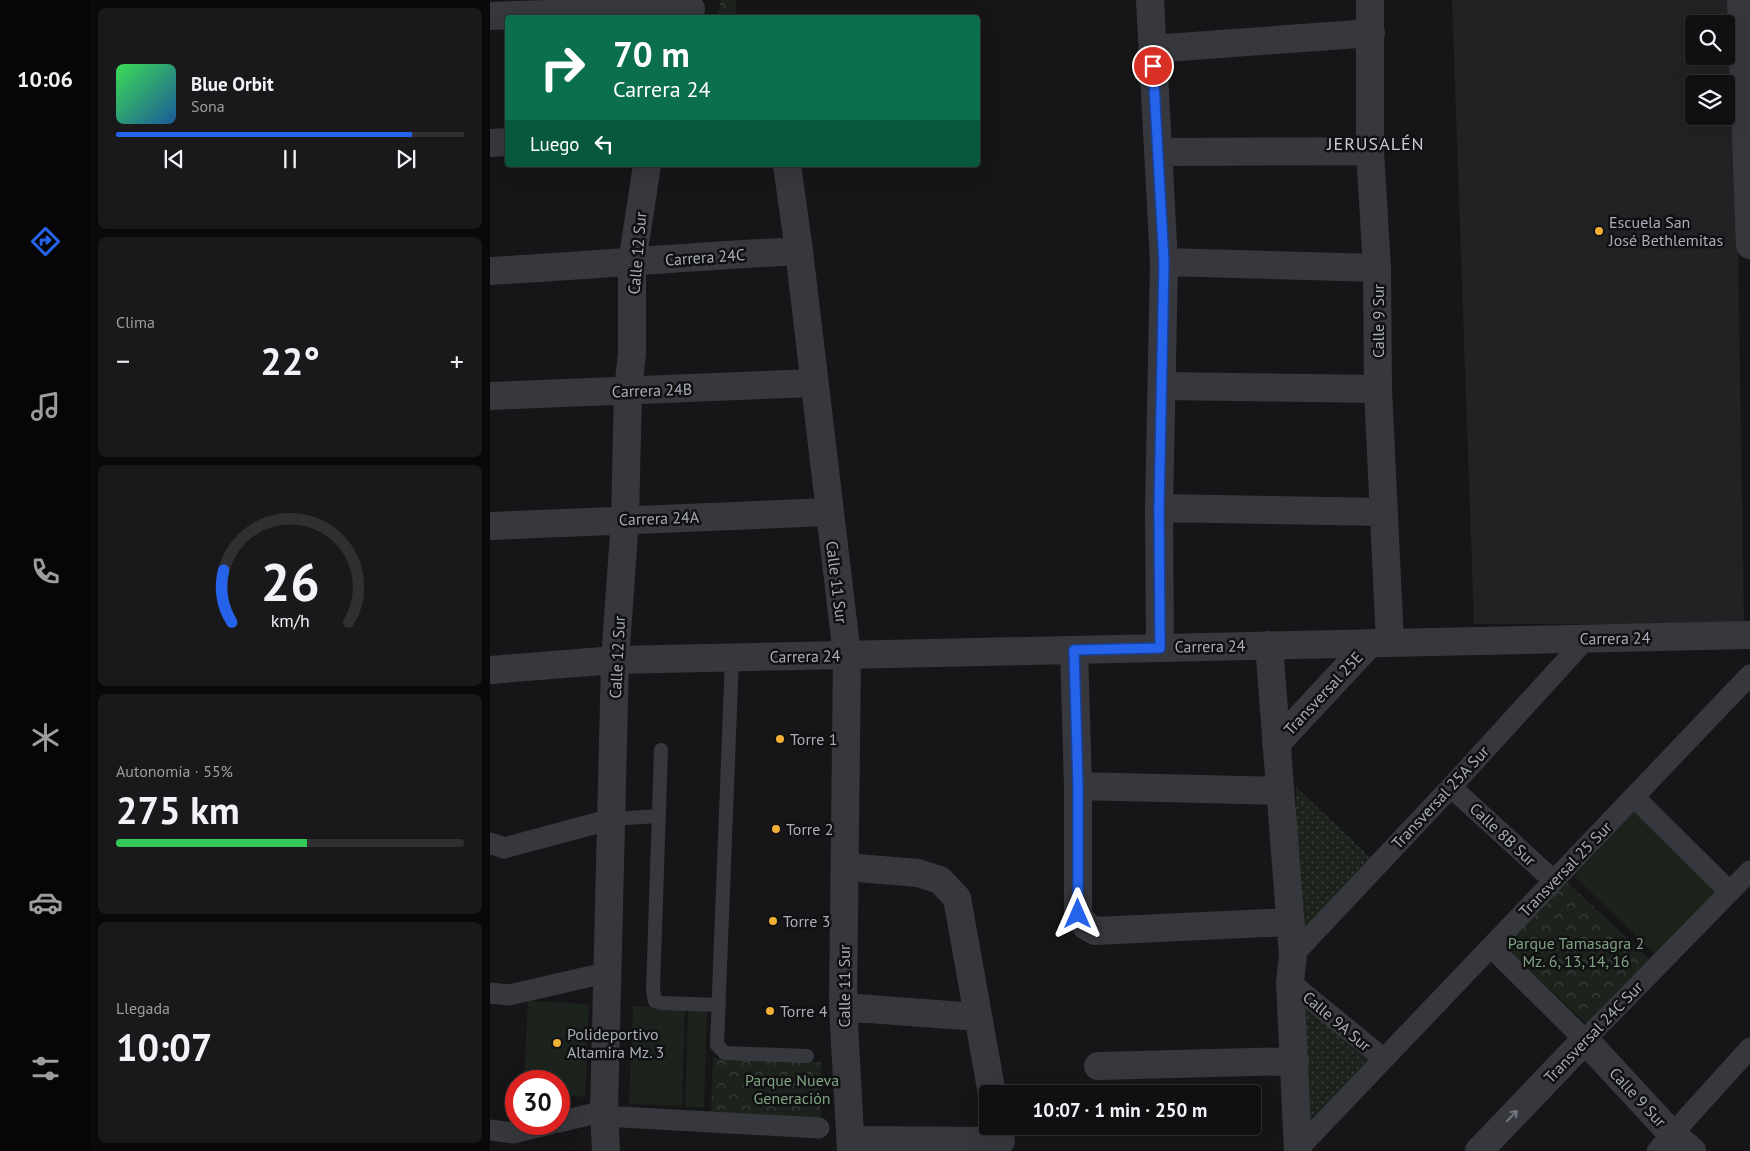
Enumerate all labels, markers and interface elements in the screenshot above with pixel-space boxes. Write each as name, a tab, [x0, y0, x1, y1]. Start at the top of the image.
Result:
map controls	[1685, 15, 1735, 125]
button: search	[1685, 15, 1735, 65]
text: 70 m	[613, 31, 690, 77]
icon: right	[530, 35, 595, 100]
pin	[1132, 45, 1174, 87]
icon: arrive	[1139, 52, 1167, 80]
text: 10:06	[17, 65, 73, 93]
text: Blue Orbit	[191, 72, 274, 96]
text: Carrera 24	[613, 75, 710, 103]
button: layers	[1685, 75, 1735, 125]
text: Sona	[191, 96, 225, 116]
icon: left	[590, 130, 618, 158]
text: Luego	[530, 132, 580, 156]
district label: JERUSALÉN	[1326, 132, 1425, 155]
icon: previous	[160, 145, 188, 173]
icon: pause	[276, 145, 304, 173]
icon: next	[392, 145, 420, 173]
street label: Calle 12 Sur	[623, 210, 651, 295]
place label: Escuela San José Bethlemitas	[1608, 212, 1723, 250]
icon: directions	[28, 224, 63, 259]
marker: Escuela San José Bethlemitas	[1593, 225, 1605, 237]
street label: Carrera 24C	[664, 244, 746, 270]
street label: Calle 9 Sur	[1368, 283, 1388, 358]
text: Clima	[116, 312, 155, 332]
text: 22°	[260, 336, 320, 385]
text: −	[116, 342, 130, 379]
text: +	[450, 342, 464, 379]
street label: Carrera 24B	[612, 379, 692, 401]
icon: music	[28, 389, 63, 424]
street label: Carrera 24A	[619, 507, 700, 529]
street label: Calle 11 Sur	[822, 540, 852, 625]
text: 26	[261, 548, 319, 615]
icon: phone	[28, 554, 63, 589]
text: km/h	[270, 609, 310, 632]
street label: Calle 12 Sur	[605, 615, 629, 699]
street label: Carrera 24	[1579, 627, 1651, 649]
street label: Carrera 24	[1174, 635, 1246, 657]
street label: Carrera 24	[769, 645, 841, 667]
street label: Transversal 25E	[1279, 647, 1367, 739]
icon: climate	[28, 720, 63, 755]
place label: Torre 1	[790, 729, 837, 749]
marker: Torre 1	[774, 733, 786, 745]
street label: Transversal 25A Sur	[1387, 741, 1493, 853]
text: Autonomía · 55%	[116, 761, 233, 781]
text: 275 km	[116, 785, 240, 834]
street label: Calle 8B Sur	[1466, 798, 1541, 870]
street label: Transversal 25 Sur	[1514, 817, 1616, 921]
place label: Torre 2	[786, 819, 833, 839]
marker: Torre 2	[770, 823, 782, 835]
icon: car	[28, 885, 63, 920]
position arrow	[1051, 887, 1103, 939]
place label: Torre 3	[783, 911, 830, 931]
marker: Torre 3	[767, 915, 779, 927]
park label: Parque Tamasagra 2 Mz. 6, 13, 14, 16	[1508, 933, 1644, 971]
street label: Calle 11 Sur	[834, 944, 854, 1027]
street label: Transversal 24C Sur	[1539, 977, 1647, 1087]
street label: Calle 9A Sur	[1299, 987, 1376, 1056]
text: Llegada	[116, 998, 170, 1018]
place label: Torre 4	[780, 1001, 828, 1021]
marker: Torre 4	[764, 1005, 776, 1017]
text: 10:07	[116, 1022, 212, 1071]
place label: Polideportivo Altamira Mz. 3	[567, 1024, 664, 1062]
marker: Polideportivo Altamira Mz. 3	[551, 1037, 563, 1049]
icon: filters	[28, 1051, 63, 1086]
street label: Calle 9 Sur	[1605, 1063, 1671, 1131]
speed limit sign: 30	[505, 1070, 570, 1135]
park label: Parque Nueva Generación	[745, 1070, 839, 1108]
text: 10:07 · 1 min · 250 m	[1033, 1098, 1207, 1122]
one-way arrow	[1506, 1110, 1519, 1122]

